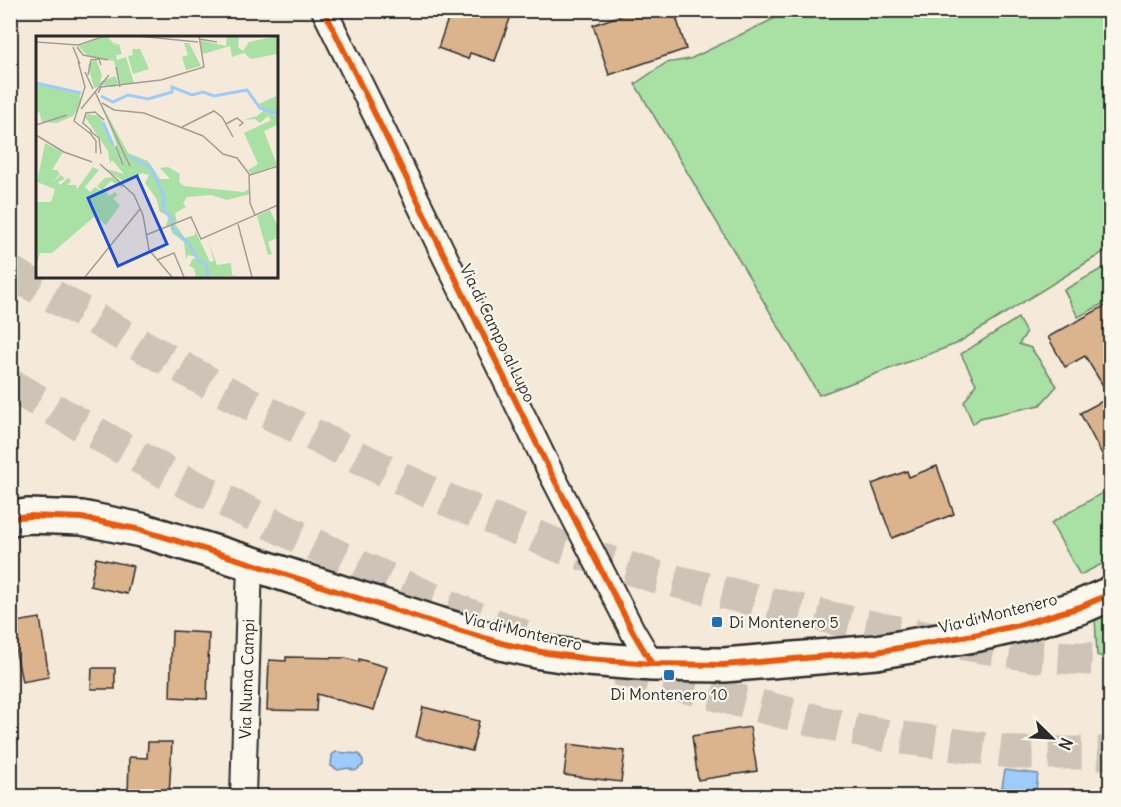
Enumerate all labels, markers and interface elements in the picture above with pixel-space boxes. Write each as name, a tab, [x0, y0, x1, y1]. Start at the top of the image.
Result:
inset map	[36, 36, 278, 278]
street label: Via di Campo al Lupo	[456, 261, 540, 405]
street label: Via di Montenero	[937, 589, 1059, 637]
street label: Via di Montenero	[462, 608, 584, 654]
place label: Di Montenero 5	[729, 612, 839, 632]
marker: Di Montenero 5	[710, 615, 724, 629]
street label: Via Numa Campi	[235, 619, 258, 739]
marker: Di Montenero 10	[662, 668, 676, 682]
place label: Di Montenero 10	[610, 684, 728, 704]
north arrow	[1022, 708, 1082, 768]
text: N	[1054, 735, 1077, 753]

